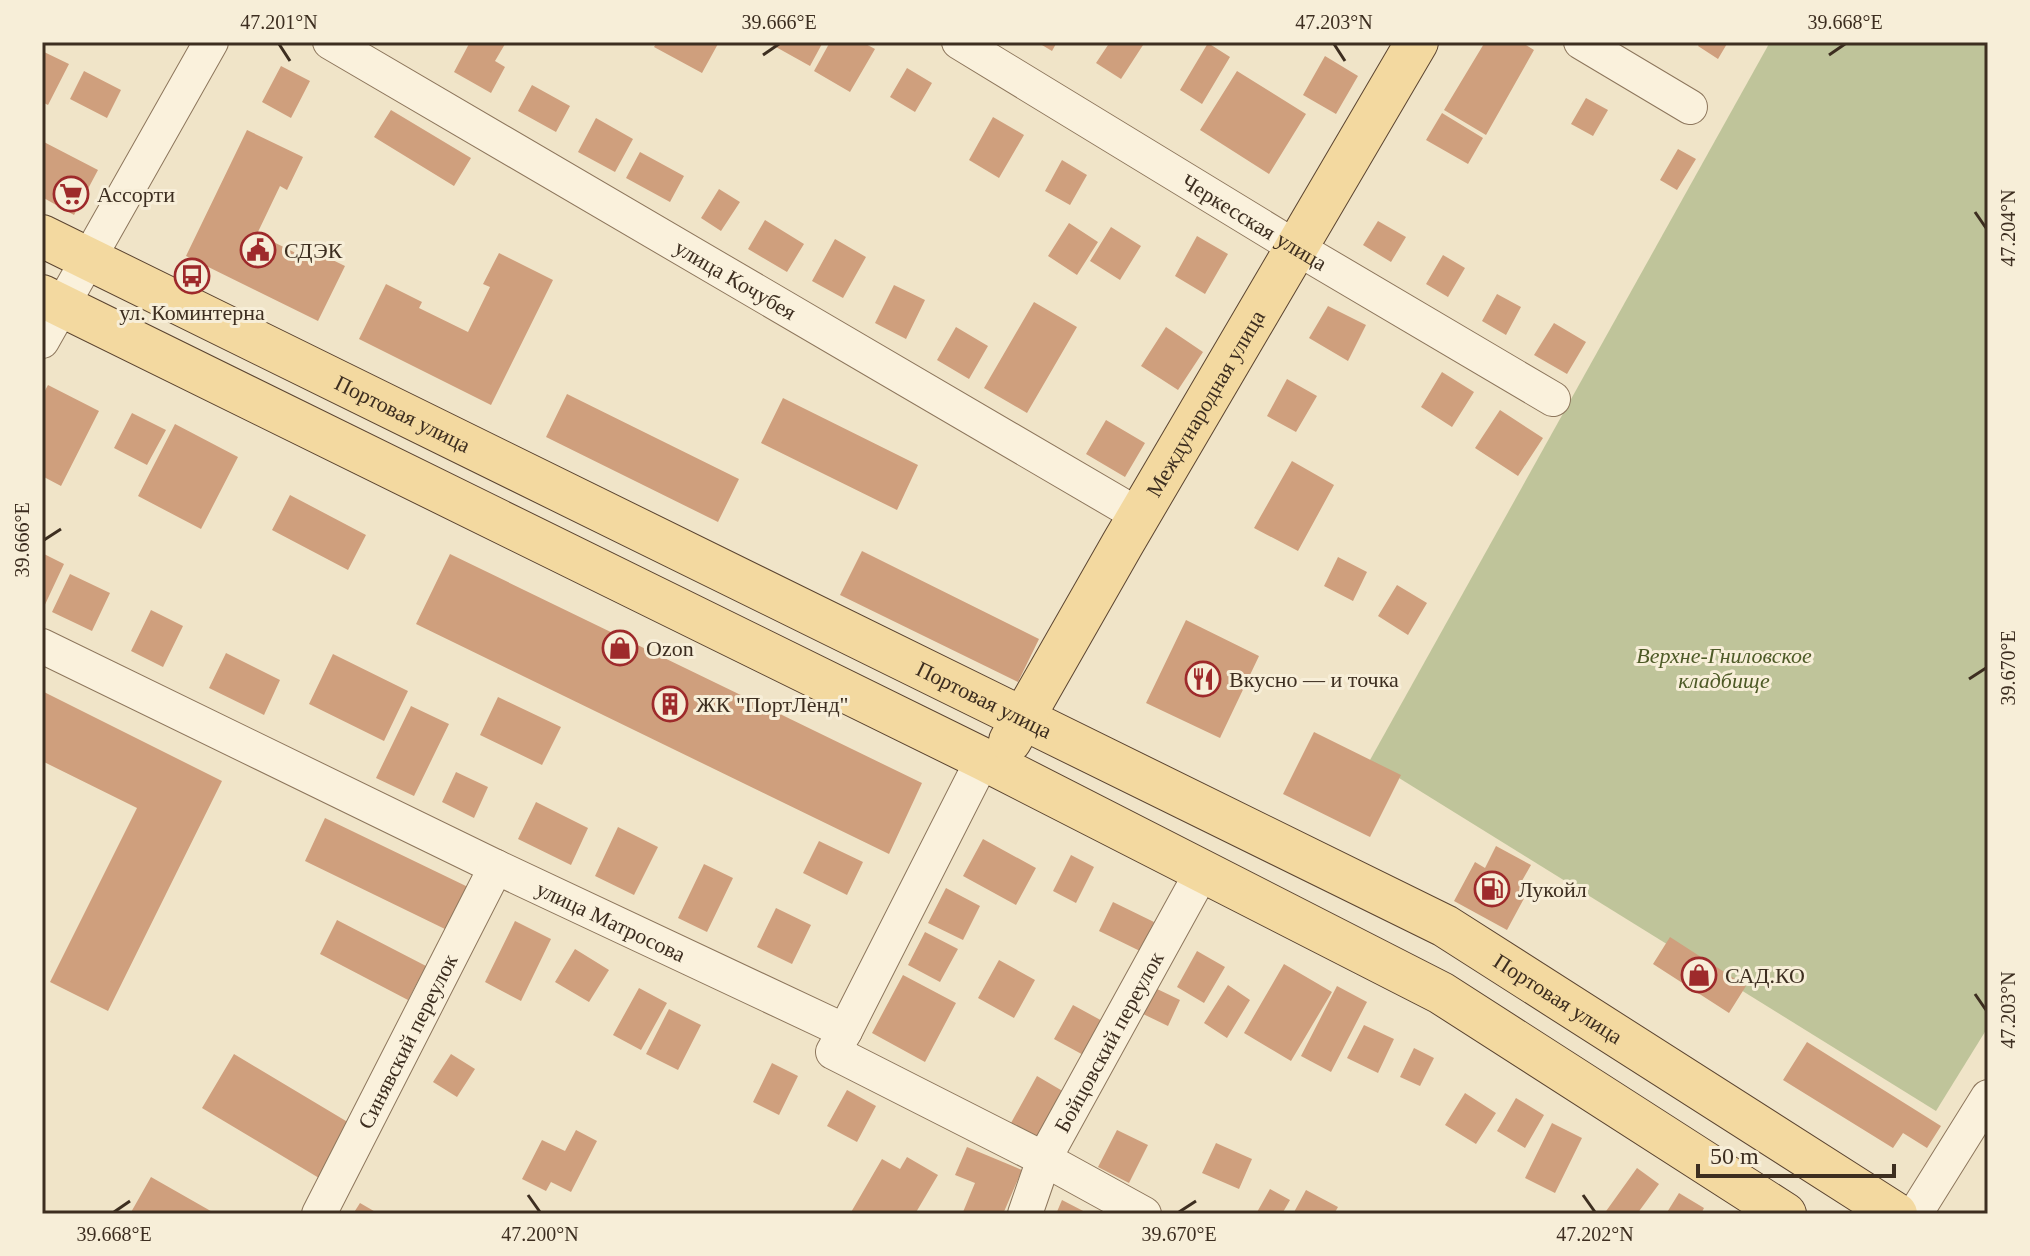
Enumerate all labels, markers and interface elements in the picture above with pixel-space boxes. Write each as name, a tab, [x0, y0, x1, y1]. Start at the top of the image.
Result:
text: 47.201°N	[240, 11, 318, 33]
text: 39.666°E	[741, 11, 817, 33]
text: 47.203°N	[1295, 11, 1373, 33]
text: 39.668°E	[1807, 11, 1883, 33]
street label: Черкесская улица	[1177, 169, 1332, 276]
supermarket icon: Ассорти	[52, 175, 90, 213]
place label: Ассорти	[97, 182, 175, 207]
text: 47.204°N	[1997, 189, 2019, 267]
public building icon: СДЭК	[239, 231, 277, 269]
street label: улица Кочубея	[670, 235, 801, 325]
place label: СДЭК	[284, 238, 343, 263]
bus stop icon: ул. Коминтерна	[173, 257, 211, 295]
place label: ул. Коминтерна	[119, 300, 265, 325]
street label: Международная улица	[1141, 306, 1270, 501]
street label: Портовая улица	[331, 370, 475, 458]
text: 39.666°E	[11, 502, 33, 578]
shop icon: Ozon	[601, 629, 639, 667]
text: 39.670°E	[1997, 630, 2019, 706]
place label: Ozon	[646, 636, 694, 661]
park label: Верхне-Гниловское кладбище	[1636, 643, 1812, 693]
street label: Портовая улица	[912, 656, 1056, 744]
restaurant icon: Вкусно — и точка	[1184, 660, 1222, 698]
place label: Вкусно — и точка	[1229, 667, 1399, 692]
building icon: ЖК "ПортЛенд"	[651, 685, 689, 723]
place label: ЖК "ПортЛенд"	[696, 692, 849, 717]
fuel station icon: Лукойл	[1473, 870, 1511, 908]
street label: улица Матросова	[532, 876, 690, 967]
place label: Лукойл	[1518, 877, 1587, 902]
street label: Бойцовский переулок	[1049, 947, 1169, 1137]
street label: Портовая улица	[1489, 949, 1627, 1049]
street label: Синявский переулок	[353, 950, 463, 1133]
shop icon: САД.КО	[1680, 956, 1718, 994]
place label: САД.КО	[1725, 963, 1805, 988]
text: 47.203°N	[1997, 971, 2019, 1049]
scale bar	[1698, 1128, 1894, 1178]
text: 50 m	[1710, 1143, 1759, 1169]
text: 39.668°E	[76, 1223, 152, 1245]
text: 47.200°N	[501, 1223, 579, 1245]
text: 39.670°E	[1141, 1223, 1217, 1245]
text: 47.202°N	[1556, 1223, 1634, 1245]

